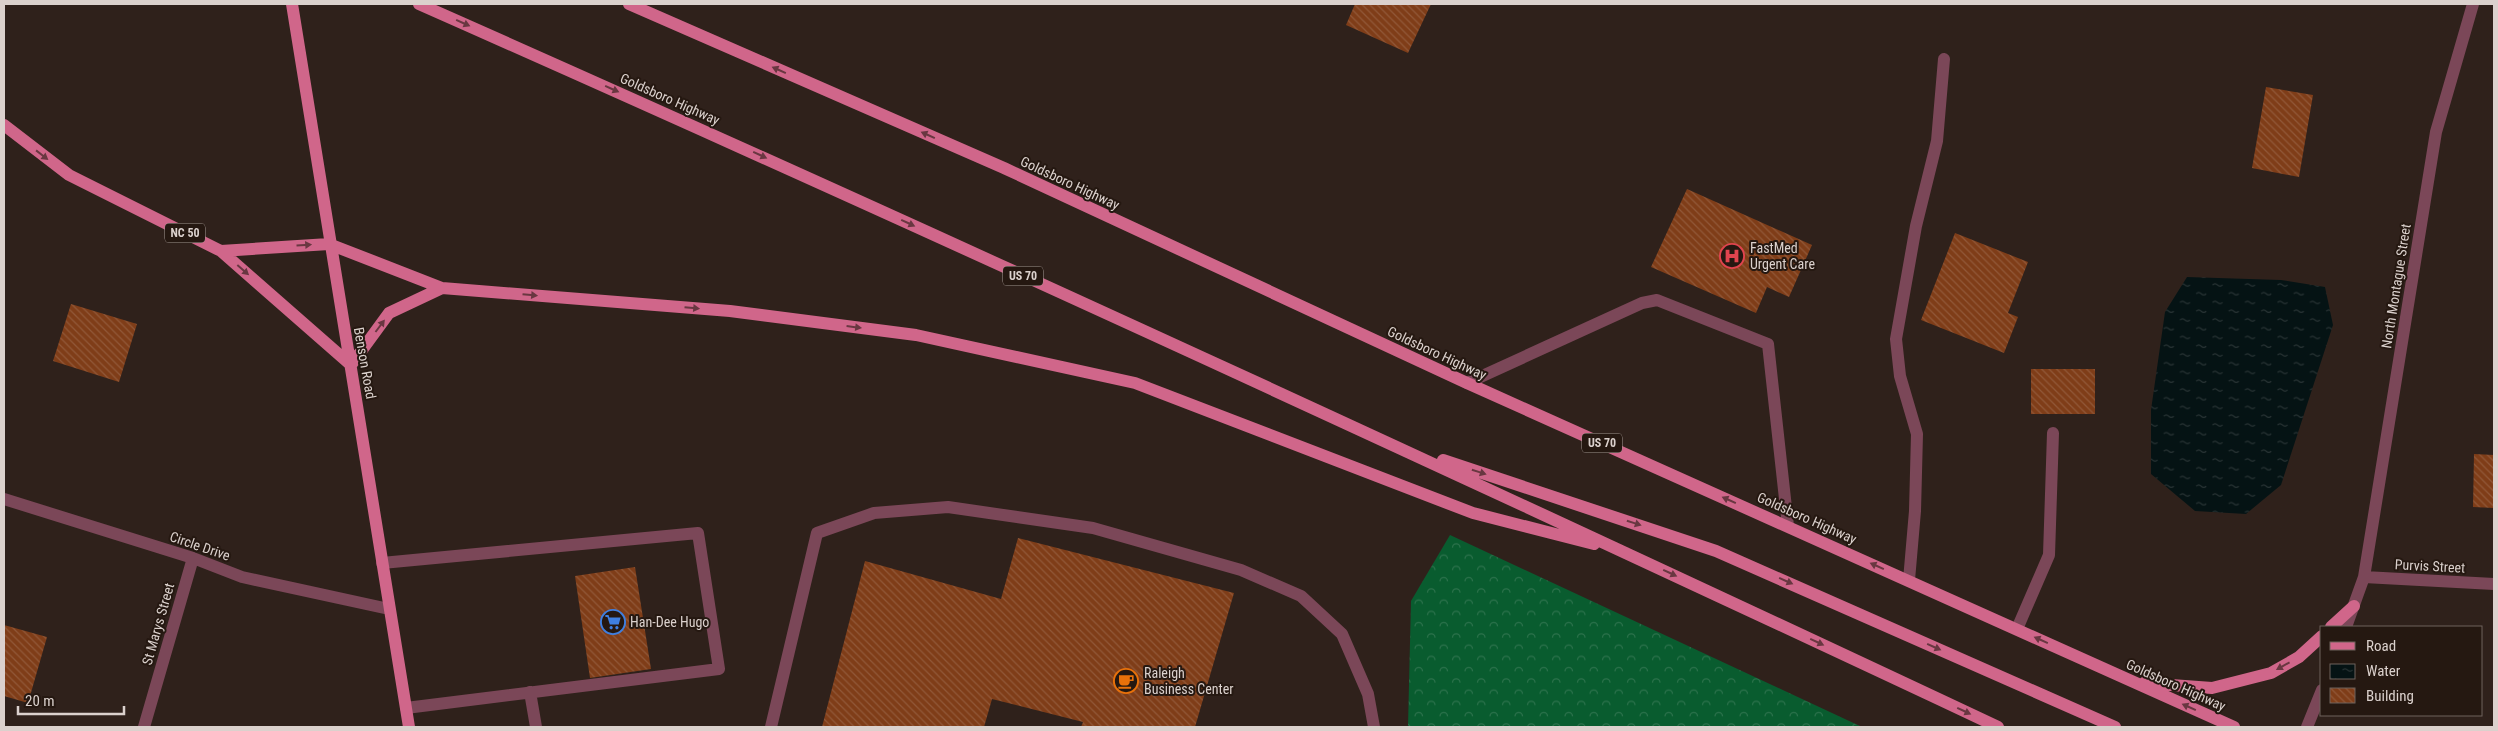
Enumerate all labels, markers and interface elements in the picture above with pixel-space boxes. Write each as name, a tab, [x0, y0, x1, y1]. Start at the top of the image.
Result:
one-way arrow	[456, 20, 470, 28]
one-way arrow	[772, 65, 786, 73]
street label: Goldsboro Highway	[618, 70, 722, 128]
one-way arrow	[605, 86, 619, 94]
one-way arrow	[921, 131, 935, 139]
one-way arrow	[35, 149, 48, 160]
one-way arrow	[753, 152, 767, 160]
street label: Goldsboro Highway	[1018, 153, 1122, 213]
one-way arrow	[901, 219, 915, 227]
street label: North Montague Street	[2378, 223, 2414, 349]
road number: NC 50	[165, 224, 205, 242]
place label: FastMed Urgent Care	[1750, 240, 1815, 272]
one-way arrow	[297, 241, 313, 249]
hospital icon: FastMed Urgent Care	[1719, 243, 1745, 269]
one-way arrow	[236, 265, 249, 276]
road number: US 70	[1003, 266, 1043, 286]
one-way arrow	[523, 291, 539, 299]
one-way arrow	[685, 304, 701, 312]
one-way arrow	[375, 319, 385, 333]
one-way arrow	[846, 323, 862, 331]
street label: Goldsboro Highway	[1385, 323, 1489, 383]
street label: Benson Road	[351, 326, 379, 400]
road number: US 70	[1582, 433, 1622, 452]
one-way arrow	[1472, 469, 1487, 477]
street label: Goldsboro Highway	[1755, 489, 1859, 547]
one-way arrow	[1722, 495, 1736, 503]
one-way arrow	[1626, 520, 1641, 527]
street label: Circle Drive	[168, 528, 233, 564]
street label: Purvis Street	[2394, 556, 2466, 576]
one-way arrow	[1870, 562, 1884, 570]
one-way arrow	[1663, 569, 1677, 577]
one-way arrow	[1779, 577, 1793, 585]
street label: St Marys Street	[139, 581, 177, 667]
supermarket icon: Han-Dee Hugo	[600, 609, 626, 635]
place label: Han-Dee Hugo	[630, 614, 709, 630]
legend	[2320, 626, 2483, 716]
one-way arrow	[2034, 636, 2048, 644]
text: Road	[2366, 637, 2396, 655]
one-way arrow	[1810, 638, 1824, 646]
one-way arrow	[1927, 643, 1941, 651]
street label: Goldsboro Highway	[2124, 656, 2228, 714]
one-way arrow	[2276, 662, 2291, 670]
text: Water	[2366, 662, 2401, 680]
place label: Raleigh Business Center	[1144, 665, 1234, 697]
cafe icon: Raleigh Business Center	[1113, 668, 1139, 694]
scale bar	[18, 684, 124, 716]
text: Building	[2366, 687, 2414, 705]
text: 20 m	[25, 692, 55, 710]
one-way arrow	[2182, 703, 2196, 711]
one-way arrow	[1957, 707, 1971, 715]

